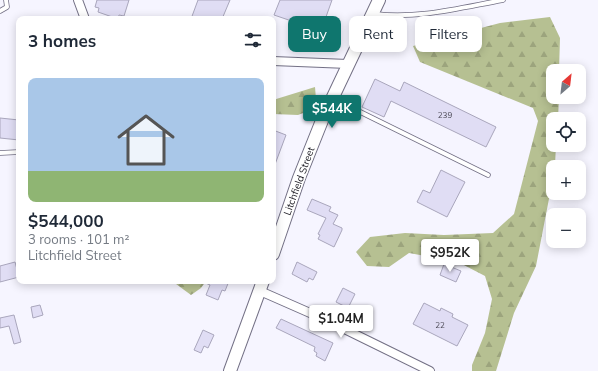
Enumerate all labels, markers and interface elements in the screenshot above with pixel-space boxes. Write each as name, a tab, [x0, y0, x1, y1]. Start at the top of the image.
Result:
chip: Buy	[288, 16, 341, 52]
chip: Rent	[349, 16, 407, 52]
chip: Filters	[415, 16, 482, 52]
icon: filters	[242, 29, 264, 51]
text: 3 homes	[28, 30, 96, 51]
north arrow	[546, 64, 586, 104]
map controls	[546, 64, 586, 248]
pin: $544K	[304, 95, 360, 129]
text: $544K	[312, 100, 352, 116]
icon: home	[110, 104, 182, 176]
house number: 239	[438, 110, 452, 120]
button: locate	[546, 112, 586, 152]
street label: Litchfield Street	[281, 145, 318, 217]
button: +	[546, 160, 586, 200]
button: −	[546, 208, 586, 248]
text: $544,000	[28, 210, 104, 231]
text: 3 rooms · 101 m²	[28, 231, 129, 247]
pin: $952K	[422, 239, 478, 273]
text: $952K	[430, 244, 470, 260]
text: Litchfield Street	[28, 247, 122, 263]
pin: $1.04M	[308, 305, 374, 339]
text: $1.04M	[318, 310, 364, 326]
house number: 22	[435, 320, 445, 330]

